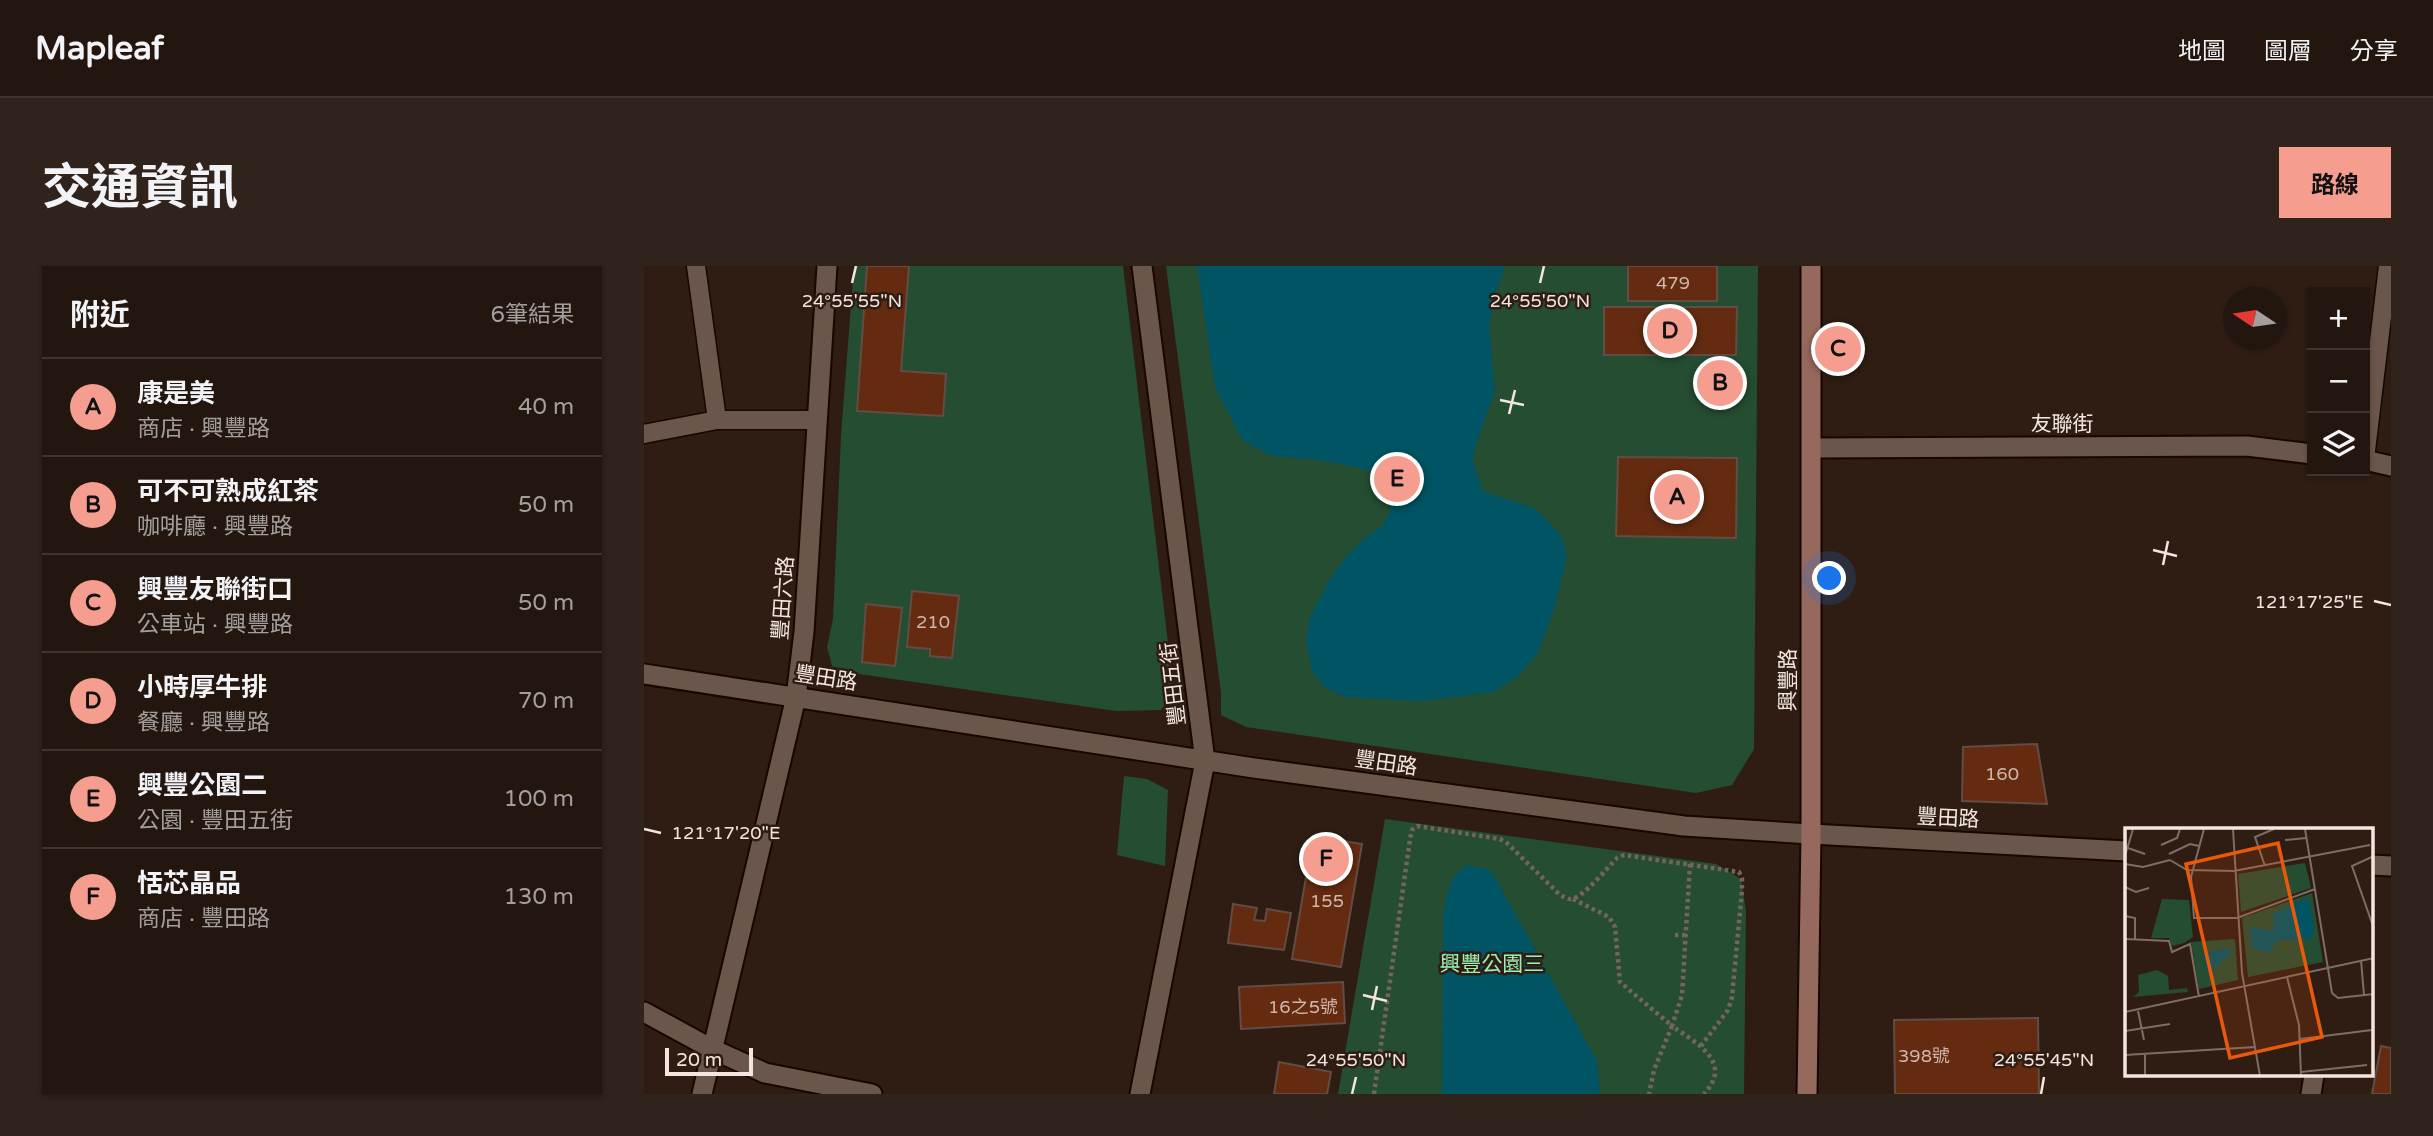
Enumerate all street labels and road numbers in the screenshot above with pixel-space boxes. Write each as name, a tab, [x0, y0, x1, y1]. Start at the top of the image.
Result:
street label: 友聯街	[2031, 412, 2094, 437]
street label: 豐田六路	[768, 555, 799, 641]
street label: 豐田五街	[1156, 641, 1191, 727]
street label: 興豐路	[1776, 649, 1801, 712]
street label: 豐田路	[793, 661, 859, 696]
street label: 豐田路	[1353, 747, 1419, 780]
street label: 豐田路	[1916, 804, 1980, 833]

